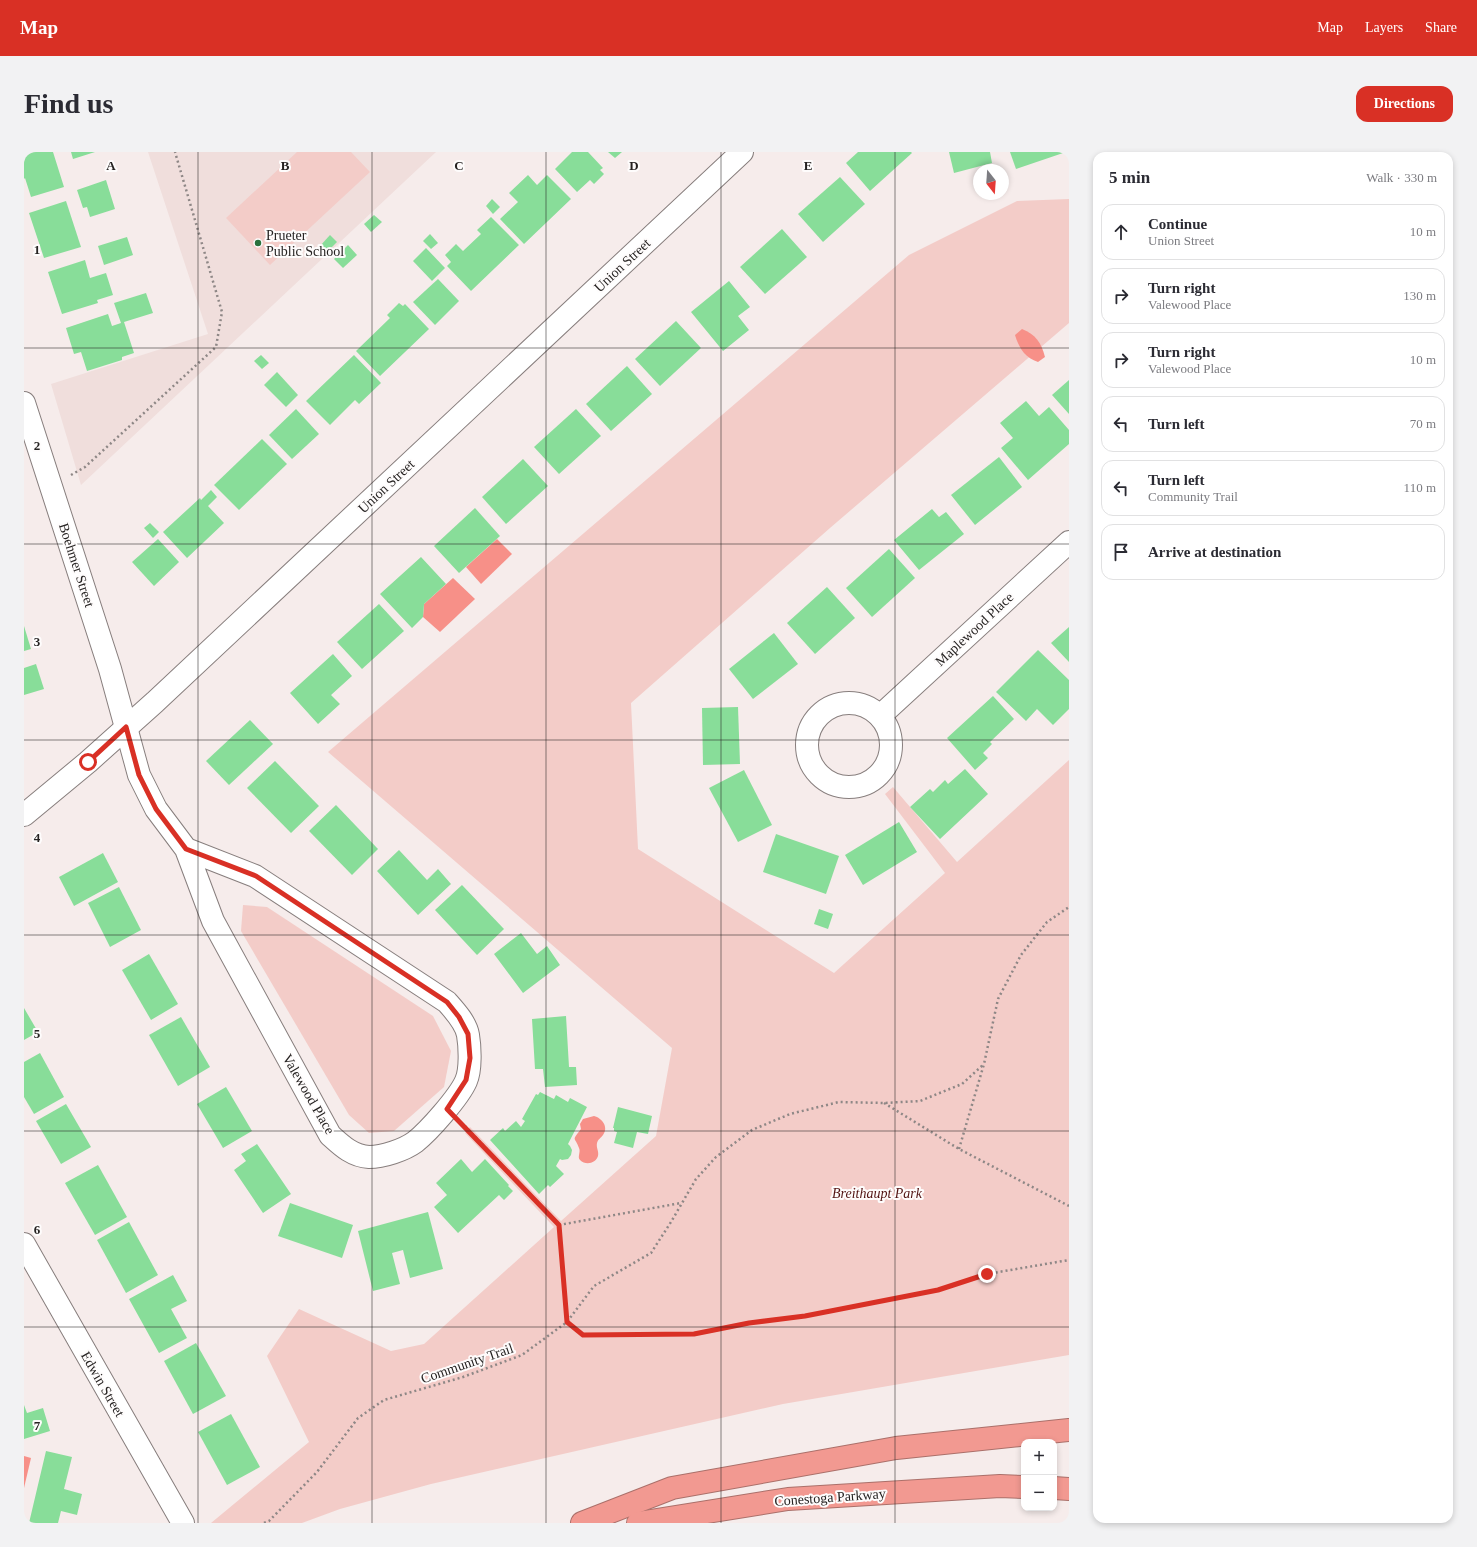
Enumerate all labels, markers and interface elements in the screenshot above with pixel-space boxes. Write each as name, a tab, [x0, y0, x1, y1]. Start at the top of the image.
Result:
text: Map	[20, 17, 58, 38]
text: Map	[1317, 20, 1343, 35]
text: Layers	[1365, 20, 1403, 35]
text: Share	[1425, 20, 1457, 35]
button: Directions	[1356, 86, 1453, 122]
text: Find us	[24, 88, 114, 119]
text: A	[106, 158, 116, 173]
text: B	[281, 158, 290, 173]
text: C	[454, 158, 464, 173]
text: D	[629, 158, 639, 173]
text: E	[804, 158, 812, 173]
north arrow	[973, 164, 1009, 200]
text: 5 min	[1109, 168, 1150, 187]
text: Walk · 330 m	[1366, 170, 1437, 185]
text: Continue	[1148, 216, 1207, 232]
icon: ahead	[1110, 221, 1132, 243]
text: 10 m	[1410, 224, 1436, 239]
place label: Prueter Public School	[266, 228, 344, 259]
text: Union Street	[1148, 233, 1214, 248]
street label: Union Street	[591, 236, 654, 295]
marker: Prueter Public School	[253, 238, 263, 248]
text: 1	[34, 242, 40, 257]
text: Turn right	[1148, 280, 1215, 296]
icon: right	[1110, 285, 1132, 307]
text: 130 m	[1403, 288, 1436, 303]
text: Valewood Place	[1148, 297, 1231, 312]
text: Turn right	[1148, 344, 1215, 360]
icon: right	[1110, 349, 1132, 371]
text: 10 m	[1410, 352, 1436, 367]
text: Valewood Place	[1148, 361, 1231, 376]
icon: left	[1110, 413, 1132, 435]
text: Turn left	[1148, 416, 1205, 432]
text: 70 m	[1410, 416, 1436, 431]
text: 2	[34, 438, 40, 453]
street label: Union Street	[355, 457, 418, 516]
text: Turn left	[1148, 472, 1205, 488]
icon: left	[1110, 477, 1132, 499]
text: 110 m	[1404, 480, 1436, 495]
text: Community Trail	[1148, 489, 1238, 504]
street label: Boehmer Street	[56, 521, 97, 609]
icon: arrive	[1110, 541, 1132, 563]
text: Arrive at destination	[1148, 544, 1281, 560]
street label: Maplewood Place	[932, 590, 1016, 669]
text: 3	[34, 634, 41, 649]
route start	[79, 753, 97, 771]
text: 4	[34, 830, 41, 845]
text: 5	[34, 1026, 41, 1041]
street label: Valewood Place	[280, 1052, 338, 1137]
park label: Breithaupt Park	[832, 1186, 923, 1201]
text: 6	[34, 1222, 41, 1237]
route end	[978, 1265, 996, 1283]
street label: Community Trail	[419, 1341, 515, 1386]
street label: Edwin Street	[78, 1349, 127, 1420]
text: 7	[34, 1418, 41, 1433]
map controls	[1021, 1439, 1057, 1511]
button: +	[1021, 1439, 1057, 1475]
button: −	[1021, 1475, 1057, 1511]
street label: Conestoga Parkway	[774, 1486, 886, 1509]

